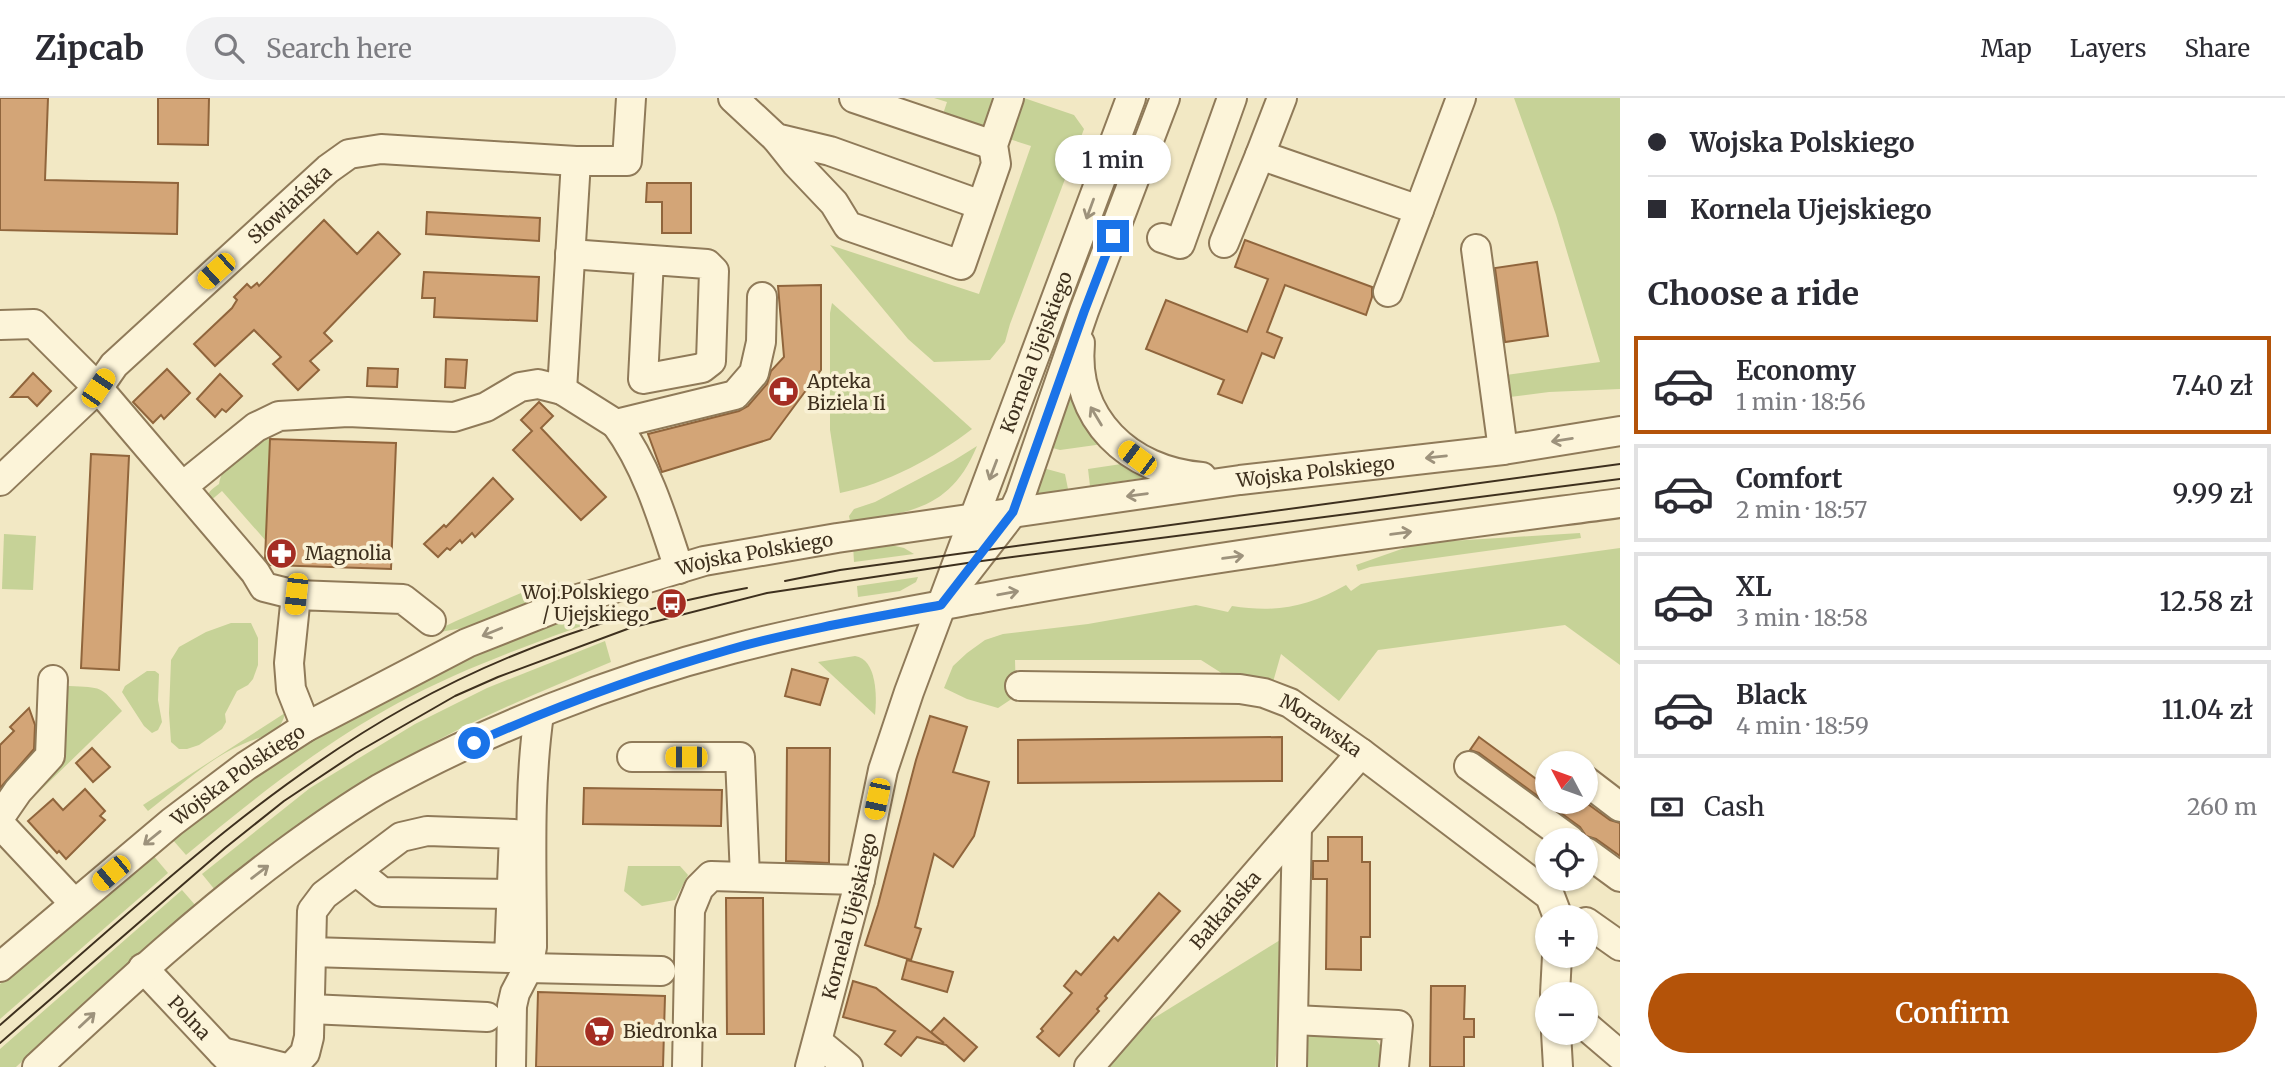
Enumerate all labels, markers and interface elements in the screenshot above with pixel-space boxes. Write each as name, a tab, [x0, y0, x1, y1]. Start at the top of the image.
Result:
search box	[186, 17, 676, 80]
text: Zipcab	[35, 28, 144, 69]
icon: search	[210, 29, 248, 67]
text: Search here	[266, 32, 412, 65]
text: Map	[1981, 33, 2032, 64]
text: Layers	[2070, 33, 2146, 64]
text: Share	[2184, 33, 2250, 64]
text: Wojska Polskiego	[1690, 126, 1915, 159]
callout: 1 min	[1055, 135, 1171, 184]
text: 1 min	[1082, 145, 1144, 174]
street label: Słowiańska	[243, 160, 336, 249]
text: Kornela Ujejskiego	[1690, 193, 1932, 226]
one-way arrow	[1083, 197, 1095, 219]
route end	[1097, 220, 1129, 252]
car	[194, 249, 239, 293]
street label: Kornela Ujejskiego	[995, 268, 1077, 436]
text: Choose a ride	[1648, 274, 1859, 314]
icon: car	[1652, 354, 1715, 417]
text: Economy	[1736, 354, 1856, 387]
car	[78, 365, 119, 411]
place label: Apteka Biziela Ii	[806, 369, 886, 415]
text: 7.40 zł	[2172, 369, 2253, 402]
pharmacy icon: Apteka Biziela Ii	[767, 375, 801, 409]
text: 1 min · 18:56	[1736, 387, 1866, 416]
one-way arrow	[1088, 406, 1102, 426]
one-way arrow	[1551, 434, 1574, 447]
car	[1114, 437, 1161, 479]
street label: Wojska Polskiego	[1234, 450, 1396, 492]
one-way arrow	[1425, 451, 1447, 464]
one-way arrow	[986, 458, 999, 480]
icon: car	[1652, 462, 1715, 525]
text: Comfort	[1736, 462, 1842, 495]
text: 9.99 zł	[2173, 477, 2253, 510]
one-way arrow	[1126, 488, 1149, 501]
text: 2 min · 18:57	[1736, 495, 1867, 524]
one-way arrow	[1389, 526, 1412, 539]
street label: Wojska Polskiego	[672, 527, 835, 581]
pharmacy icon: Magnolia	[265, 536, 299, 570]
place label: Magnolia	[305, 541, 392, 565]
one-way arrow	[1221, 551, 1244, 564]
icon: car	[1652, 570, 1715, 633]
text: XL	[1736, 570, 1772, 603]
car	[284, 572, 309, 616]
place label: Woj.Polskiego / Ujejskiego	[521, 580, 649, 626]
text: 12.58 zł	[2160, 585, 2253, 618]
bus stop icon: Woj.Polskiego / Ujejskiego	[655, 586, 689, 620]
one-way arrow	[996, 586, 1019, 599]
text: 3 min · 18:58	[1736, 603, 1868, 632]
one-way arrow	[482, 627, 504, 640]
icon: car	[1652, 678, 1715, 741]
text: Black	[1736, 678, 1807, 711]
street label: Morawska	[1276, 688, 1367, 762]
text: 11.04 zł	[2161, 693, 2253, 726]
text: 4 min · 18:59	[1736, 711, 1869, 740]
street label: Wojska Polskiego	[165, 719, 309, 831]
route start	[458, 727, 490, 759]
car	[666, 747, 708, 768]
north arrow	[1535, 751, 1598, 814]
map controls	[1535, 751, 1598, 1045]
car	[863, 776, 892, 822]
icon: cash	[1648, 788, 1686, 826]
text: Cash	[1704, 790, 1765, 823]
text: 260 m	[2187, 792, 2257, 821]
button: locate	[1535, 828, 1598, 891]
one-way arrow	[144, 830, 162, 846]
street label: Kornela Ujejskiego	[817, 831, 882, 1002]
car	[89, 851, 134, 895]
one-way arrow	[250, 865, 269, 880]
street label: Bałkańska	[1185, 866, 1266, 954]
button: +	[1535, 905, 1598, 968]
button: Confirm	[1648, 973, 2257, 1053]
button: −	[1535, 982, 1598, 1045]
street label: Polna	[163, 991, 216, 1045]
one-way arrow	[78, 1012, 95, 1029]
supermarket icon: Biedronka	[583, 1014, 617, 1048]
place label: Biedronka	[623, 1019, 717, 1043]

